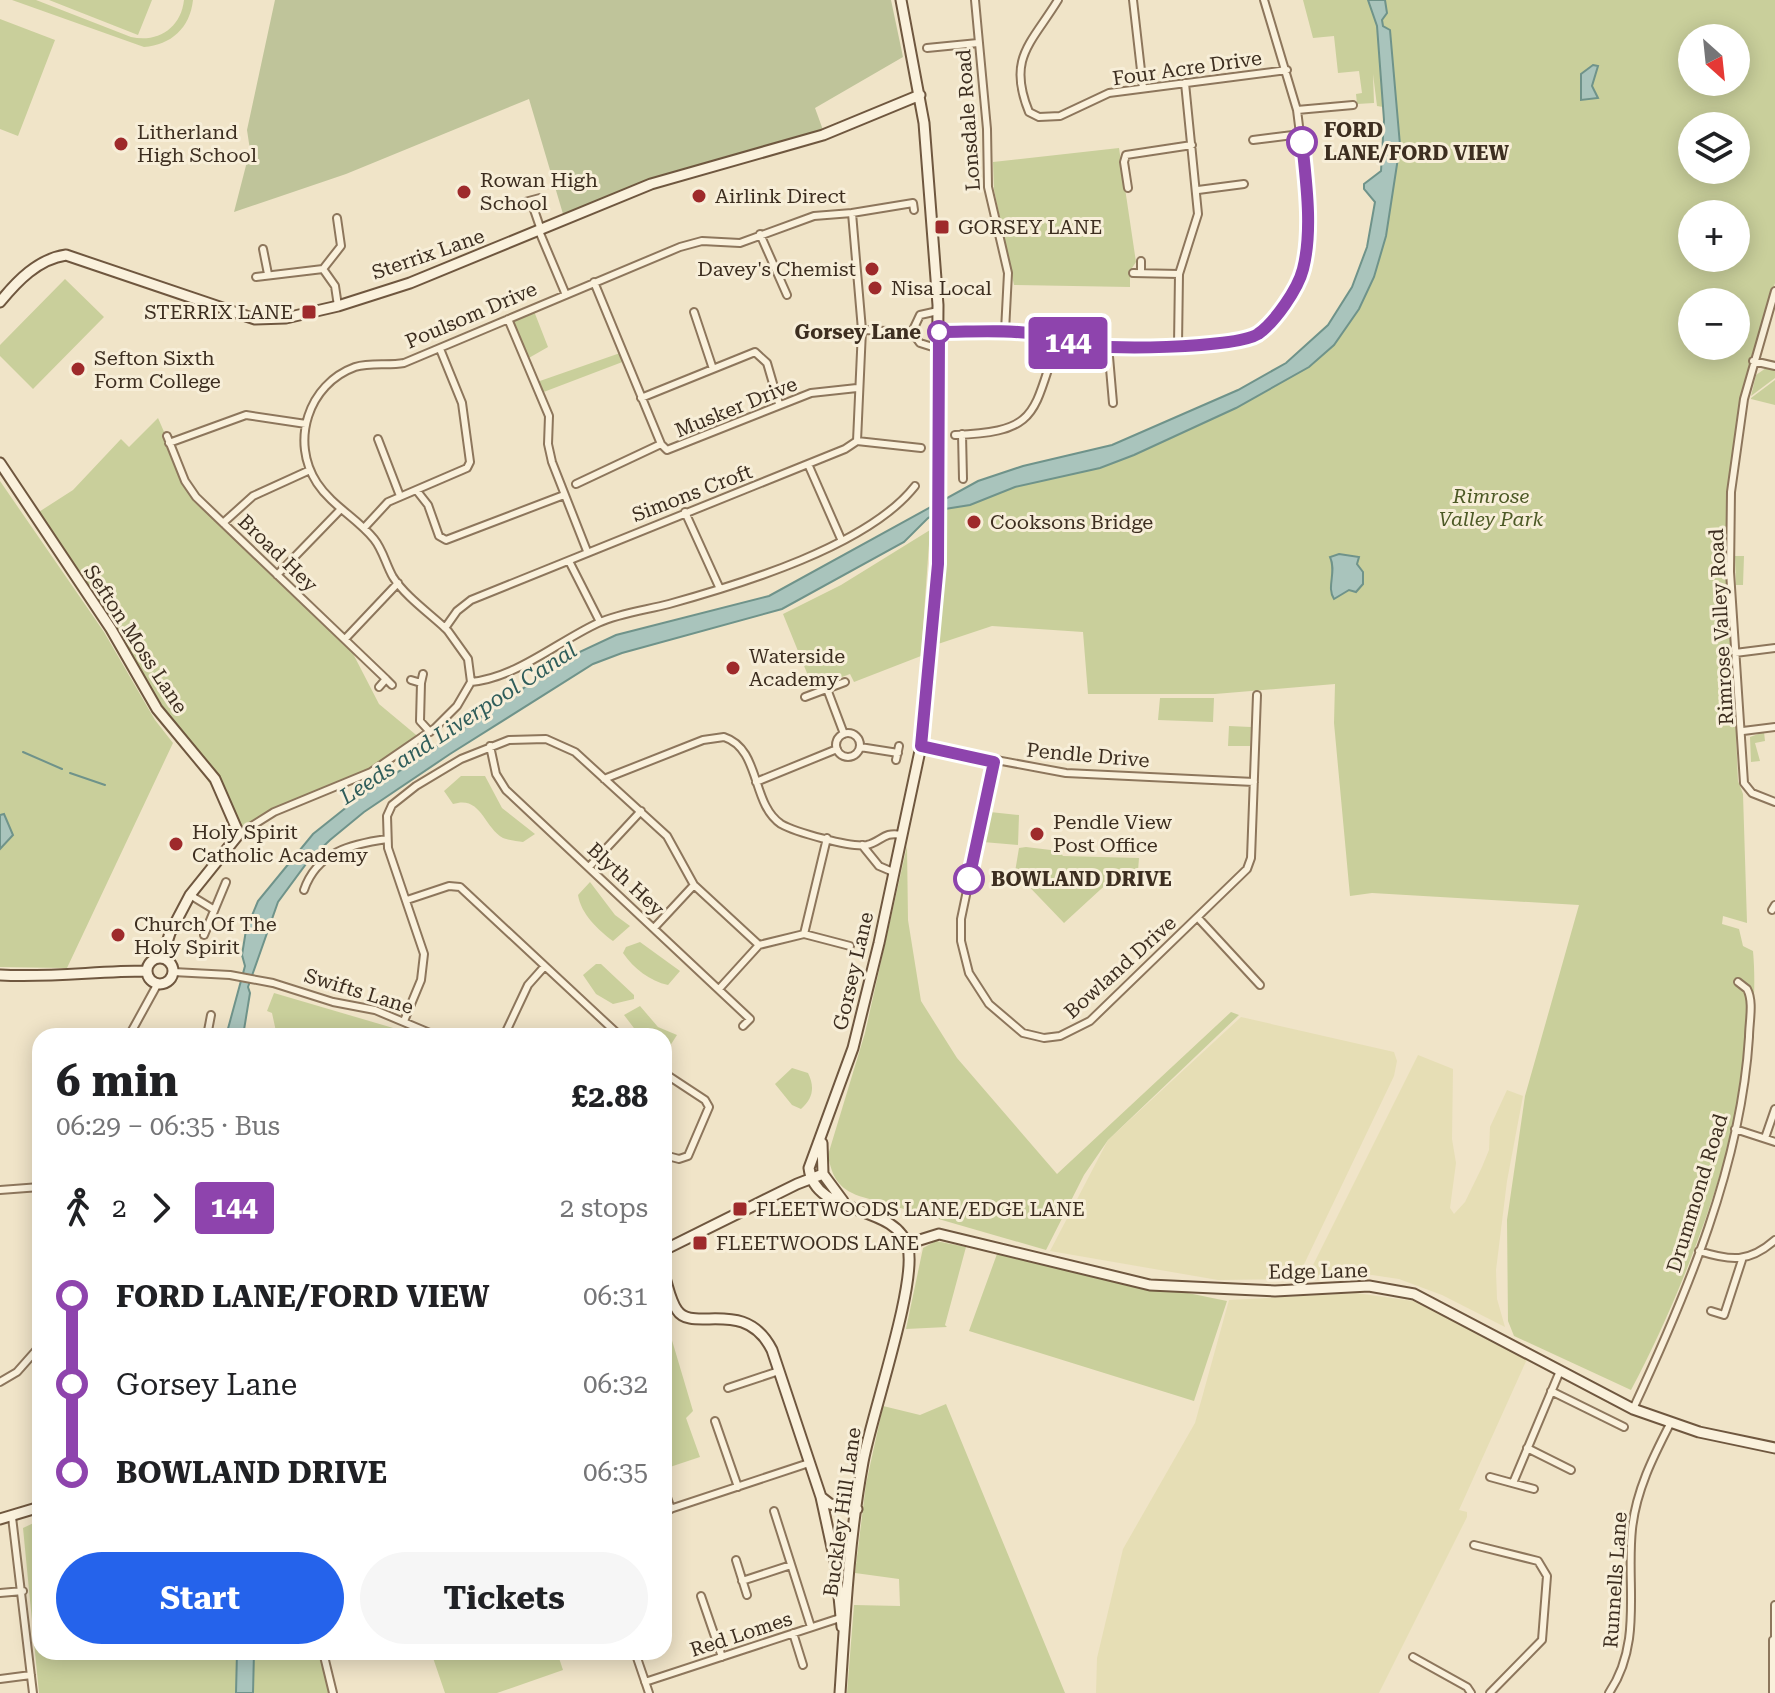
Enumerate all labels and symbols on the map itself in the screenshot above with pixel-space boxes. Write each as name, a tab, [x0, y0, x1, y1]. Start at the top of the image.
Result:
north arrow	[1678, 24, 1750, 96]
street label: Four Acre Drive	[1111, 46, 1263, 90]
street label: Lonsdale Road	[951, 48, 985, 192]
place label: FORD LANE/FORD VIEW	[1324, 118, 1509, 165]
place label: Litherland High School	[137, 120, 257, 167]
marker: FORD LANE/FORD VIEW	[1287, 127, 1317, 157]
marker: Litherland High School	[112, 135, 130, 153]
place label: Rowan High School	[480, 168, 598, 215]
marker: Rowan High School	[455, 183, 473, 201]
place label: Airlink Direct	[715, 184, 847, 208]
marker: Airlink Direct	[690, 187, 708, 205]
place label: GORSEY LANE	[958, 215, 1102, 239]
marker: GORSEY LANE	[933, 218, 951, 236]
street label: Sterrix Lane	[369, 224, 487, 284]
place label: Davey's Chemist	[697, 257, 857, 281]
marker: Davey's Chemist	[863, 260, 881, 278]
street label: Poulsom Drive	[402, 276, 540, 354]
place label: Nisa Local	[891, 276, 992, 300]
marker: Nisa Local	[866, 279, 884, 297]
place label: STERRIX LANE	[144, 300, 293, 324]
marker: STERRIX LANE	[300, 303, 318, 321]
line badge: 144	[1022, 317, 1114, 369]
place label: Gorsey Lane	[795, 320, 921, 344]
marker: Gorsey Lane	[928, 321, 950, 343]
place label: Sefton Sixth Form College	[94, 346, 221, 393]
marker: Sefton Sixth Form College	[69, 360, 87, 378]
street label: Musker Drive	[671, 372, 801, 442]
street label: Simons Croft	[628, 459, 756, 527]
park label: Rimrose Valley Park	[1439, 484, 1544, 531]
street label: Broad Hey	[233, 509, 323, 597]
place label: Cooksons Bridge	[990, 510, 1153, 534]
marker: Cooksons Bridge	[965, 513, 983, 531]
street label: Rimrose Valley Road	[1704, 528, 1738, 726]
street label: Sefton Moss Lane	[79, 560, 193, 718]
water label: Leeds and Liverpool Canal	[334, 637, 581, 810]
place label: Waterside Academy	[749, 644, 845, 691]
marker: Waterside Academy	[724, 659, 742, 677]
street label: Pendle Drive	[1025, 738, 1151, 772]
place label: Pendle View Post Office	[1053, 810, 1172, 857]
place label: Holy Spirit Catholic Academy	[192, 820, 368, 867]
marker: Pendle View Post Office	[1028, 825, 1046, 843]
marker: Holy Spirit Catholic Academy	[167, 835, 185, 853]
street label: Blyth Hey	[583, 837, 670, 921]
marker: BOWLAND DRIVE	[954, 864, 984, 894]
place label: BOWLAND DRIVE	[991, 867, 1172, 891]
street label: Gorsey Lane	[828, 909, 878, 1033]
street label: Bowland Drive	[1059, 911, 1181, 1023]
place label: Church Of The Holy Spirit	[134, 912, 277, 959]
marker: Church Of The Holy Spirit	[109, 926, 127, 944]
street label: Swifts Lane	[301, 963, 417, 1019]
street label: Drummond Road	[1661, 1111, 1733, 1275]
place label: FLEETWOODS LANE/EDGE LANE	[756, 1197, 1085, 1221]
marker: FLEETWOODS LANE/EDGE LANE	[731, 1200, 749, 1218]
place label: FLEETWOODS LANE	[716, 1231, 919, 1255]
marker: FLEETWOODS LANE	[691, 1234, 709, 1252]
street label: Edge Lane	[1268, 1258, 1368, 1284]
street label: Buckley Hill Lane	[818, 1426, 866, 1598]
street label: Runnells Lane	[1598, 1511, 1632, 1649]
street label: Red Lomes	[687, 1606, 795, 1662]

